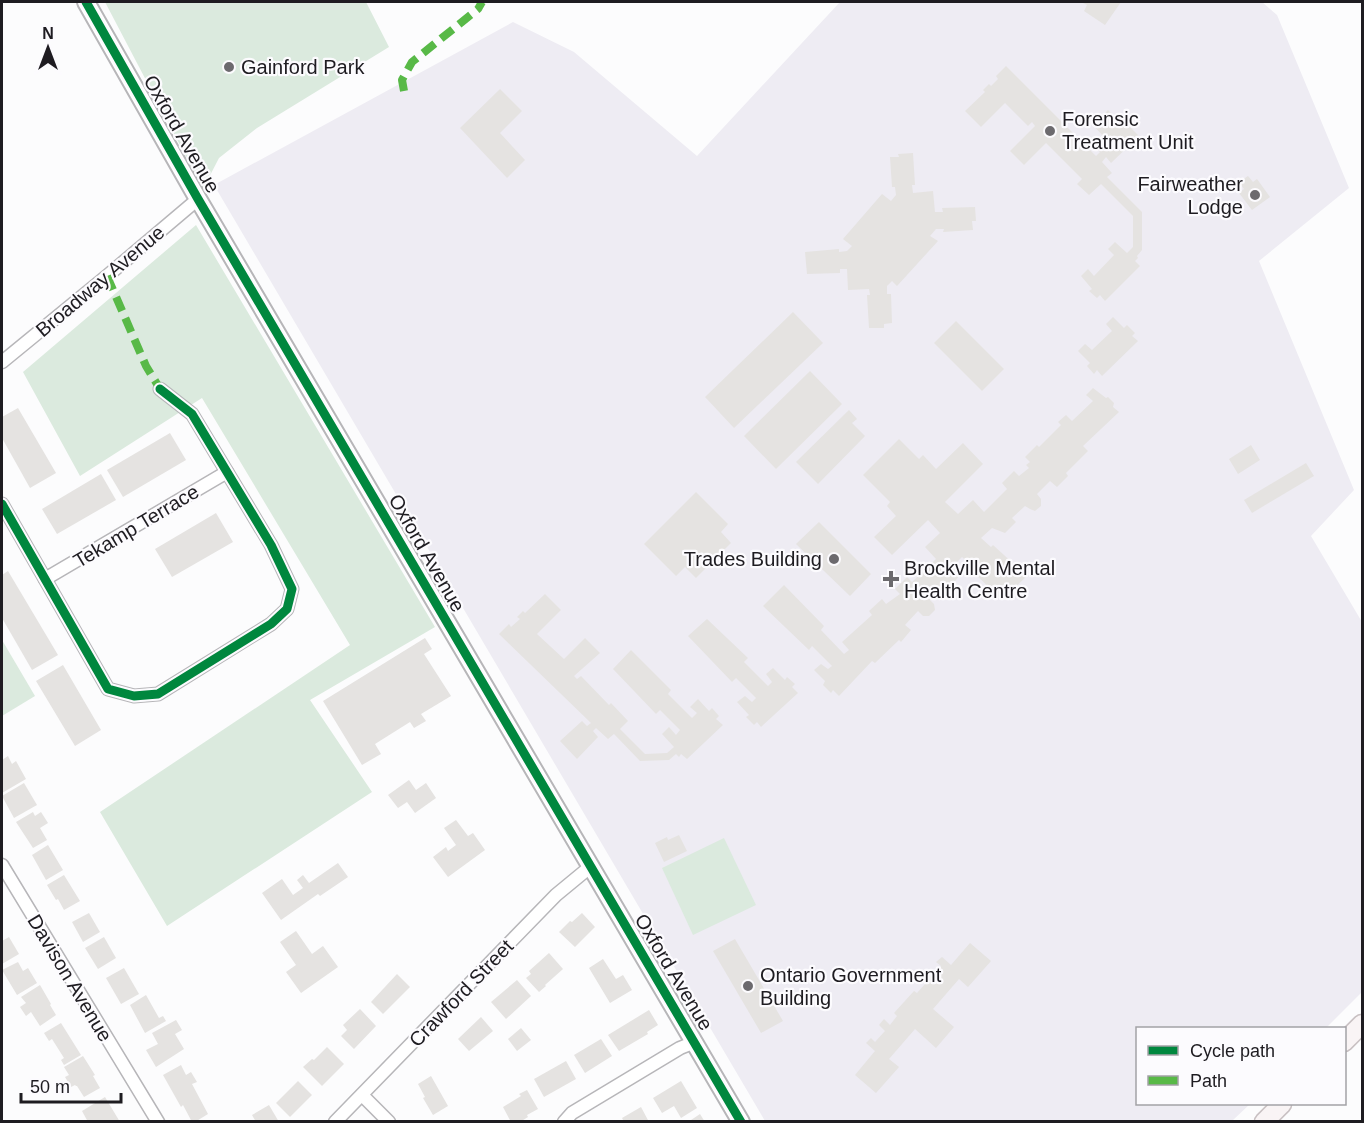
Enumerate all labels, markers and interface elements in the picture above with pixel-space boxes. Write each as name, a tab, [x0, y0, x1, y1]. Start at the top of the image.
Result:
north arrow	[18, 18, 78, 78]
text: N	[42, 25, 54, 42]
place label: Gainford Park	[241, 56, 365, 78]
marker: Gainford Park	[222, 60, 236, 74]
street label: Oxford Avenue	[139, 71, 225, 197]
place label: Forensic Treatment Unit	[1062, 108, 1194, 153]
marker: Forensic Treatment Unit	[1043, 124, 1057, 138]
place label: Fairweather Lodge	[1137, 173, 1243, 218]
marker: Fairweather Lodge	[1248, 188, 1262, 202]
street label: Broadway Avenue	[31, 221, 169, 341]
street label: Tekamp Terrace	[70, 480, 202, 572]
street label: Oxford Avenue	[384, 490, 470, 616]
place label: Trades Building	[684, 548, 822, 570]
marker: Trades Building	[827, 552, 841, 566]
place label: Brockville Mental Health Centre	[904, 557, 1055, 602]
marker: Brockville Mental Health Centre	[882, 570, 900, 588]
street label: Oxford Avenue	[631, 910, 717, 1034]
street label: Davison Avenue	[23, 911, 117, 1045]
street label: Crawford Street	[404, 935, 518, 1051]
place label: Ontario Government Building	[760, 964, 942, 1009]
marker: Ontario Government Building	[741, 979, 755, 993]
legend	[1136, 1027, 1346, 1105]
text: Cycle path	[1190, 1041, 1275, 1061]
scale bar	[21, 1066, 122, 1104]
text: Path	[1190, 1071, 1227, 1091]
text: 50 m	[30, 1077, 70, 1097]

